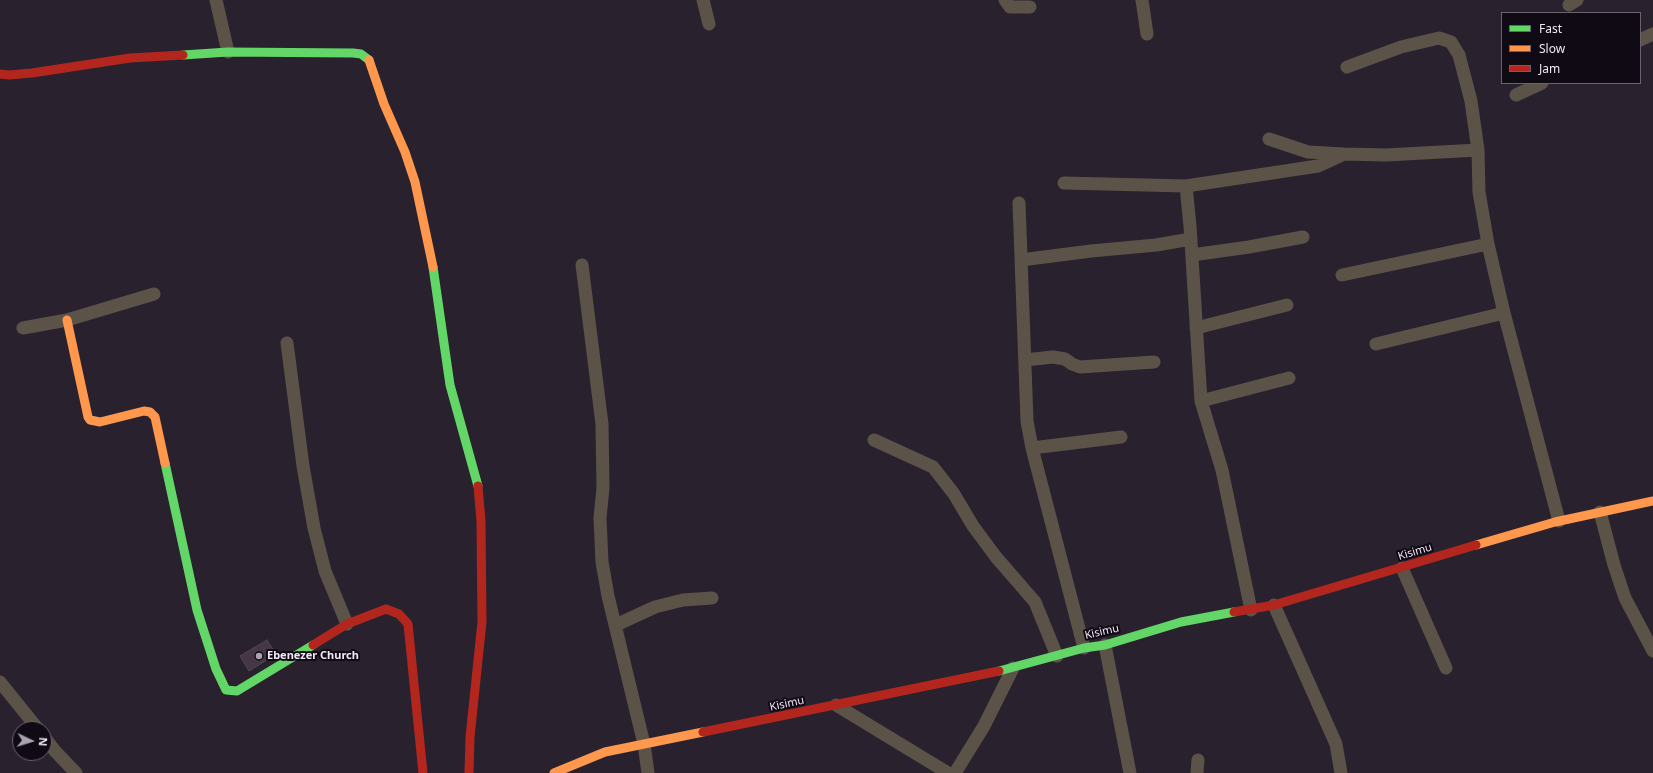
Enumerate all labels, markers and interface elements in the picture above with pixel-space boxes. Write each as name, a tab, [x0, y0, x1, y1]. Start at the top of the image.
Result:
legend	[1501, 12, 1641, 84]
text: Fast	[1539, 20, 1562, 37]
text: Slow	[1539, 40, 1565, 57]
text: Jam	[1539, 60, 1560, 77]
street label: Kisimu	[1396, 541, 1434, 563]
street label: Kisimu	[1084, 622, 1120, 642]
place label: Ebenezer Church	[267, 649, 359, 663]
marker: Ebenezer Church	[254, 651, 264, 661]
street label: Kisimu	[769, 694, 805, 714]
north arrow	[12, 721, 52, 761]
text: N	[36, 737, 51, 747]

